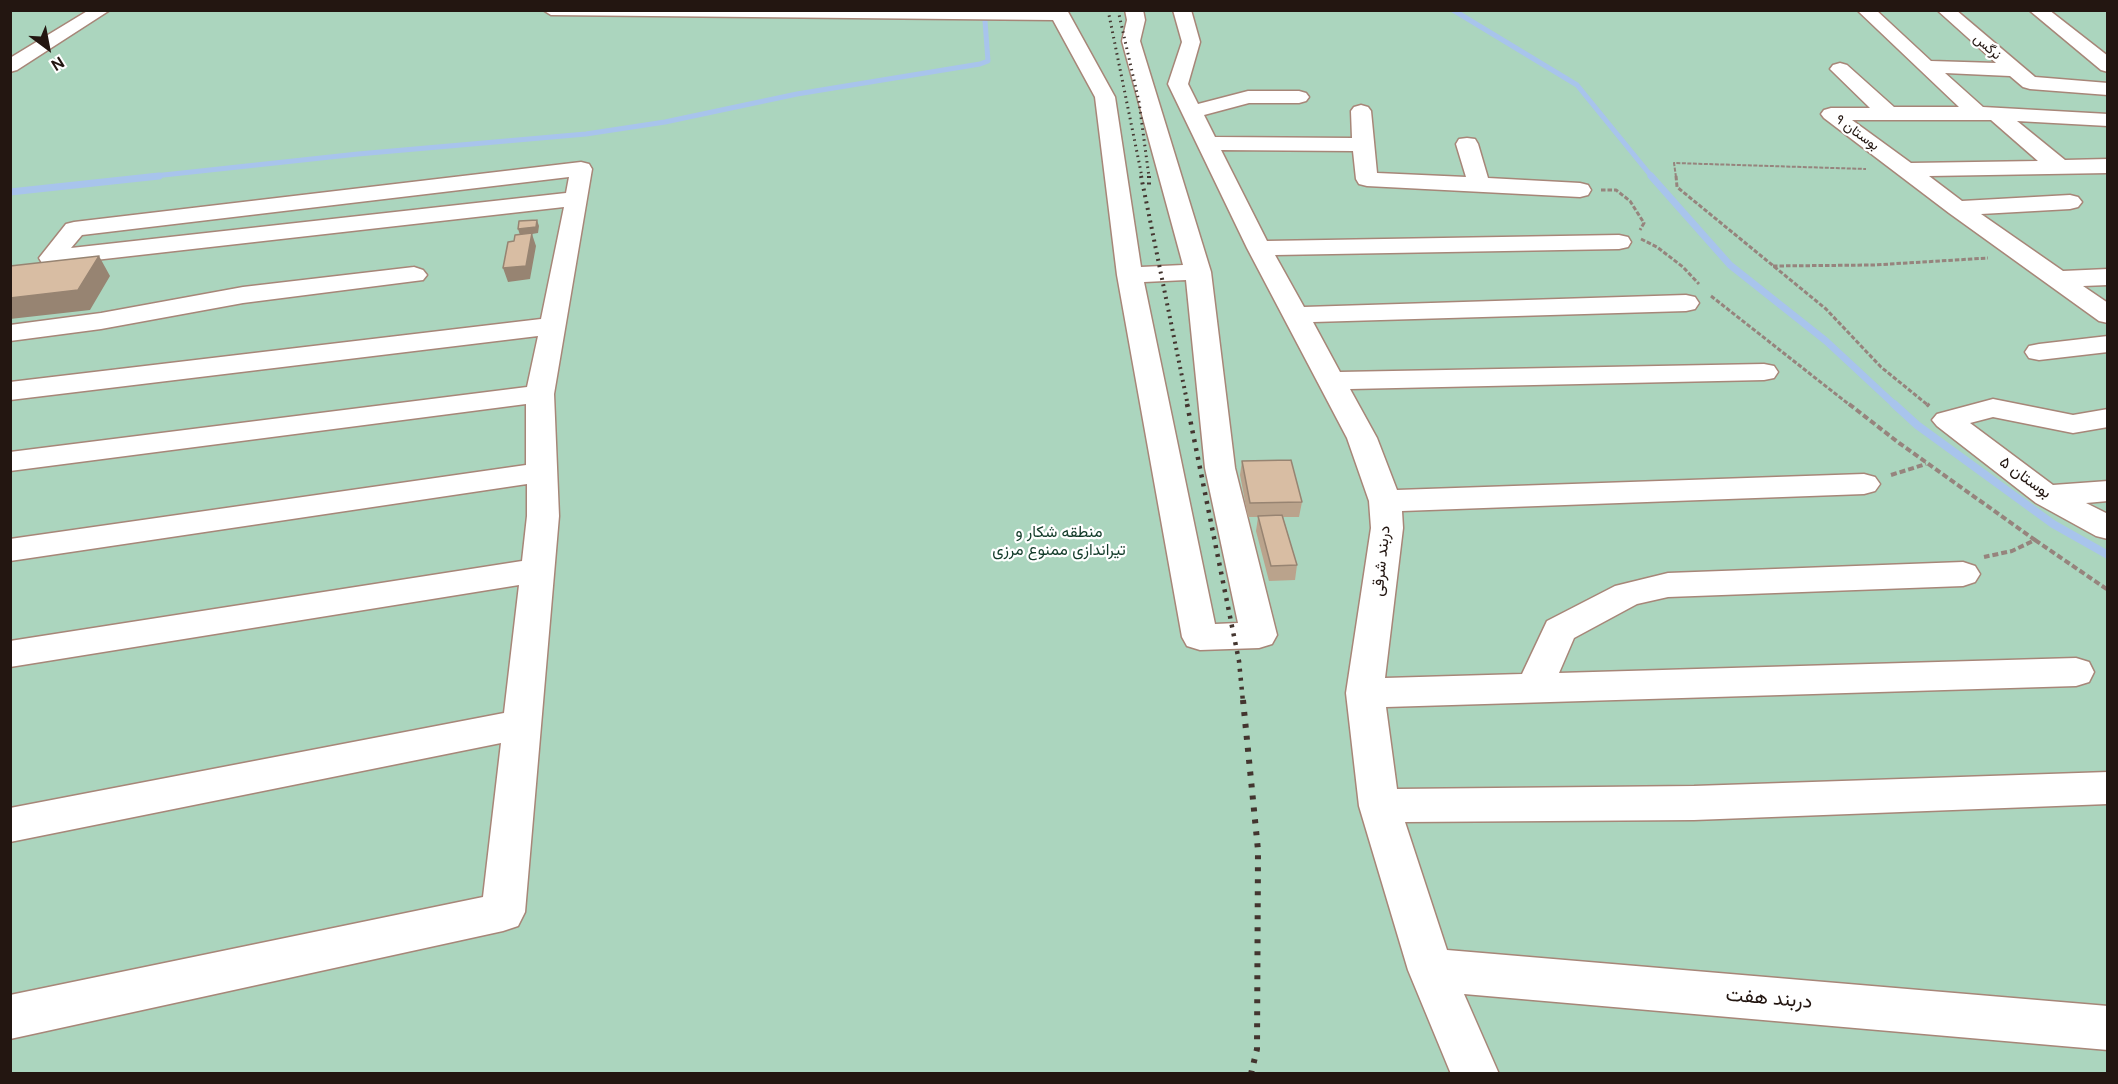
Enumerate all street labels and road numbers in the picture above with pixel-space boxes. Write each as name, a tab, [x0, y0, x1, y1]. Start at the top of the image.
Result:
street label: نرگس	[1970, 30, 2004, 64]
street label: بوستان ۹	[1832, 111, 1882, 155]
street label: بوستان ۵	[1995, 453, 2055, 503]
street label: دربند شرقی	[1369, 525, 1395, 597]
street label: دربند هفت	[1725, 983, 1813, 1015]

